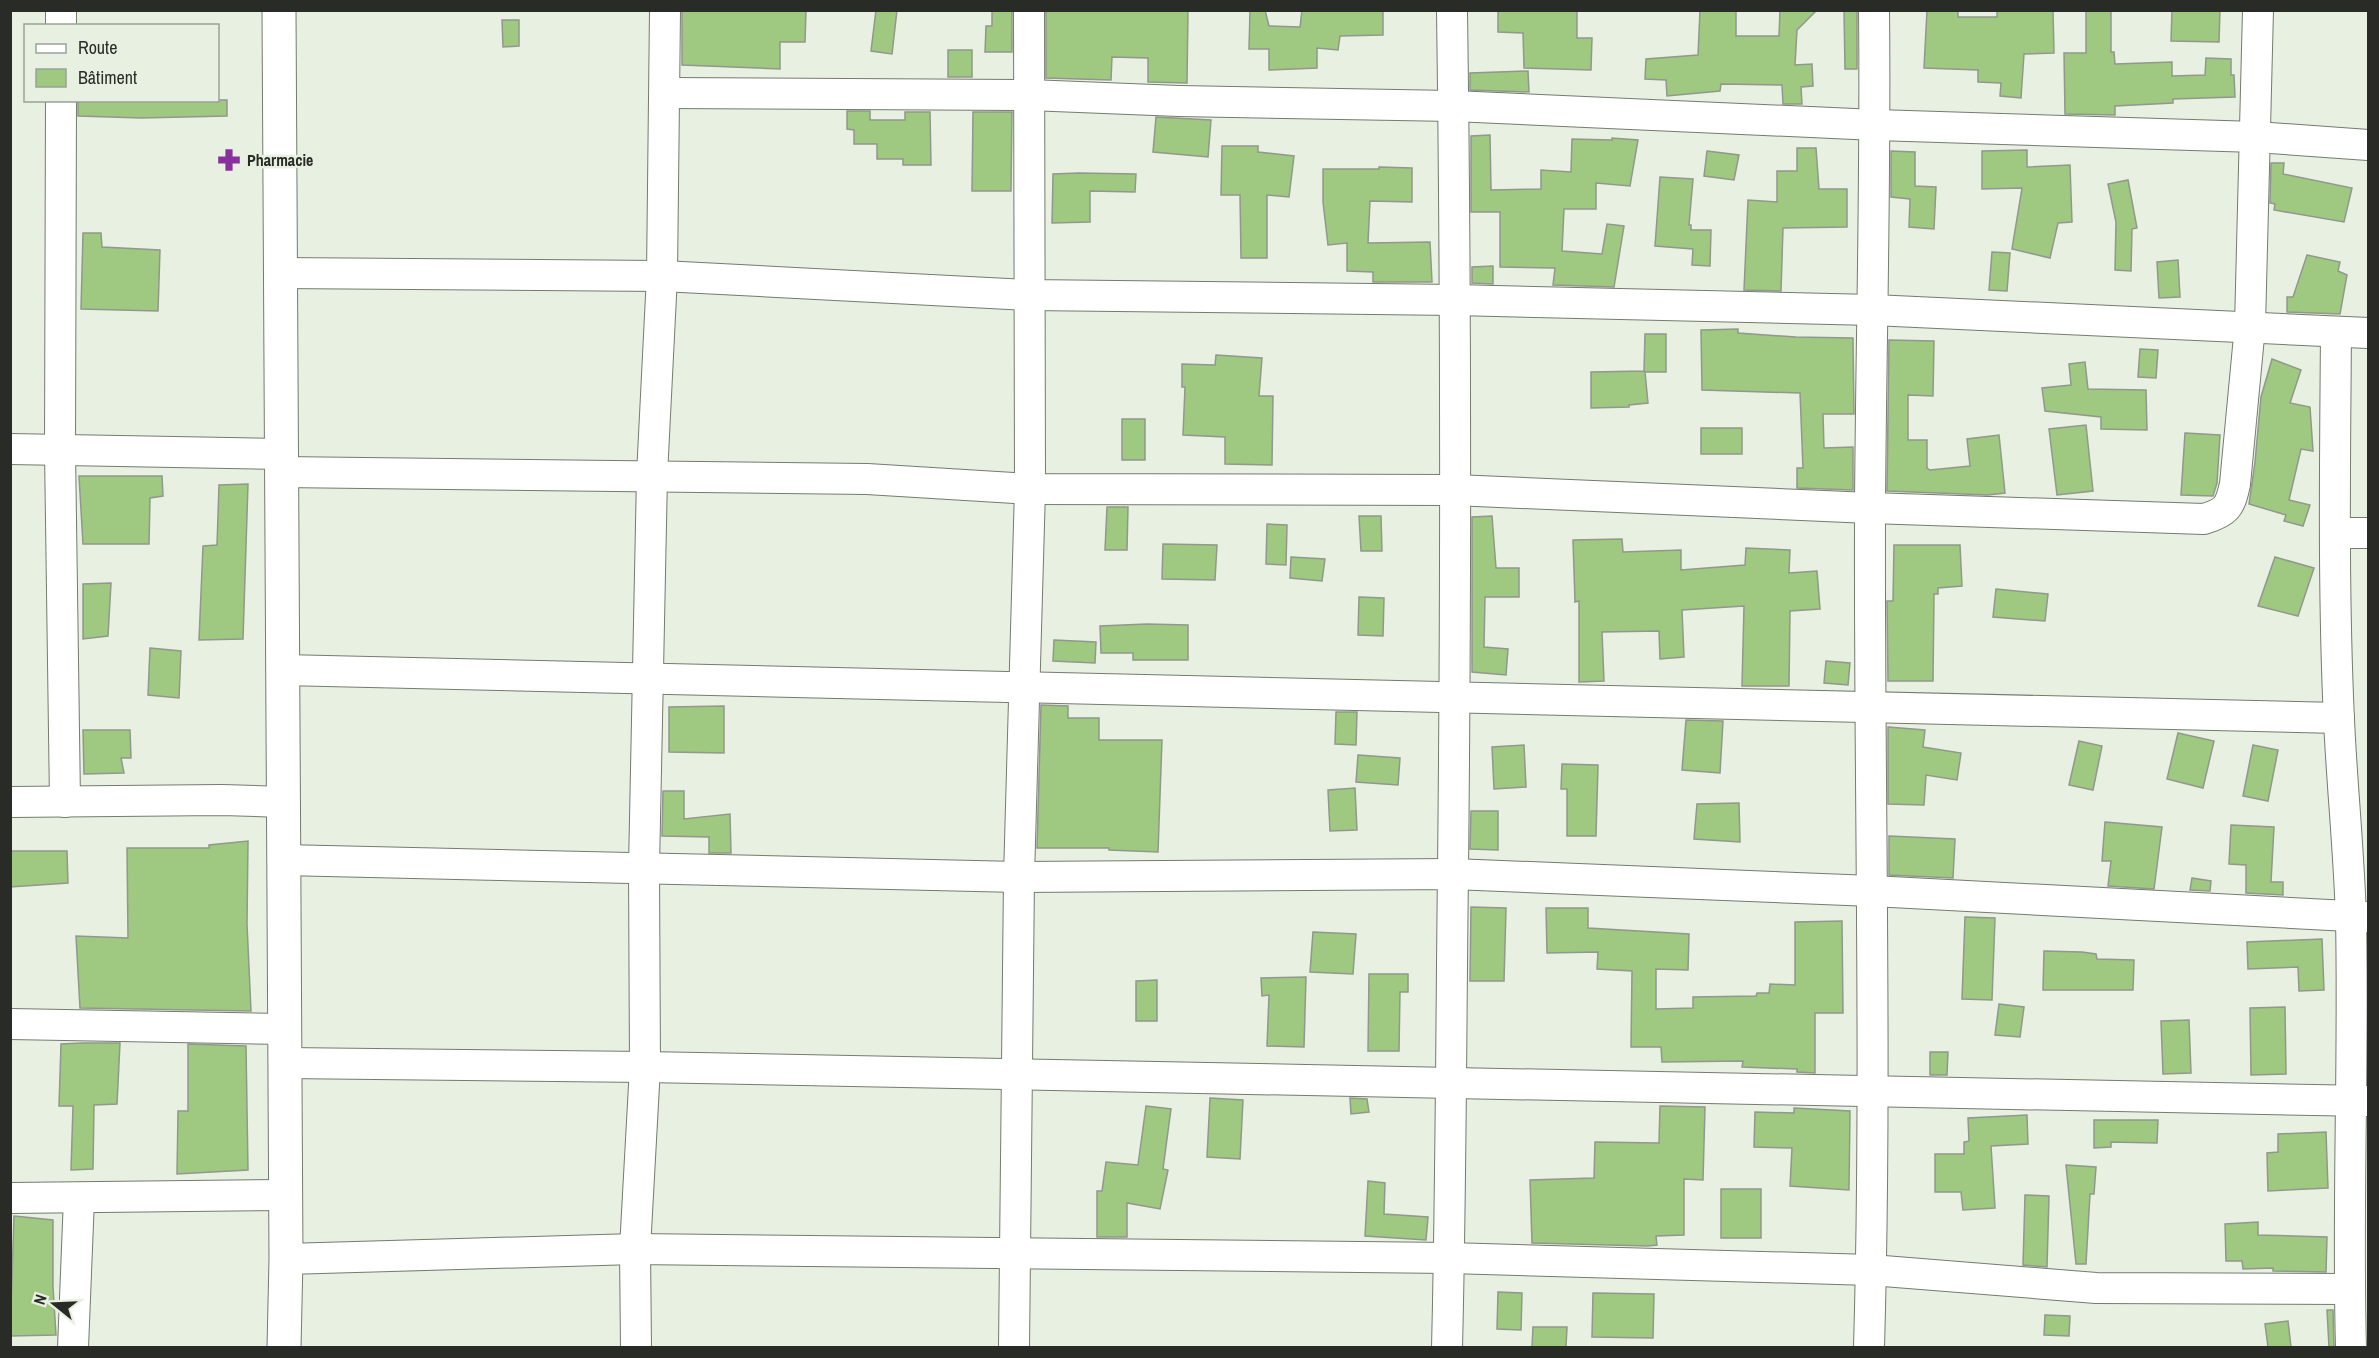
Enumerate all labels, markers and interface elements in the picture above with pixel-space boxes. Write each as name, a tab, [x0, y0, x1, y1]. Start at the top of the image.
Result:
legend	[24, 24, 219, 102]
text: Route	[78, 35, 117, 60]
text: Bâtiment	[78, 65, 137, 90]
pharmacy icon: Pharmacie	[216, 147, 242, 173]
place label: Pharmacie	[247, 149, 313, 171]
north arrow	[24, 1274, 84, 1334]
text: N	[28, 1291, 52, 1307]

